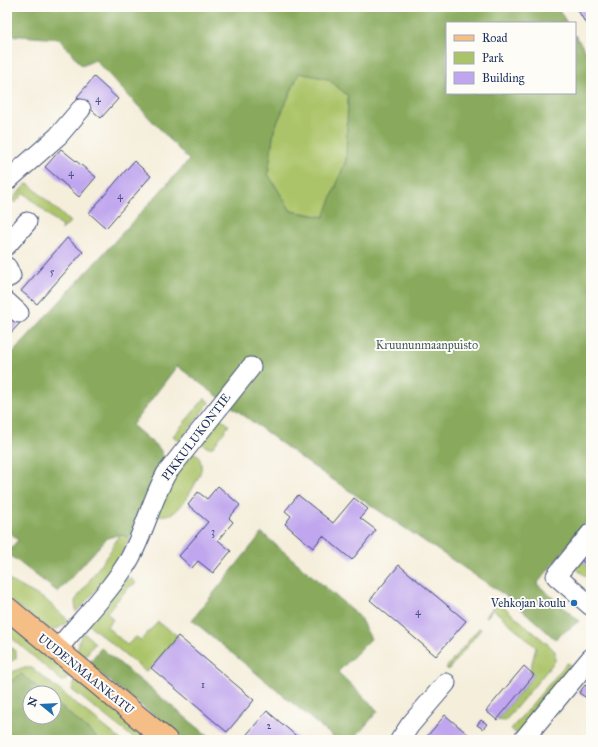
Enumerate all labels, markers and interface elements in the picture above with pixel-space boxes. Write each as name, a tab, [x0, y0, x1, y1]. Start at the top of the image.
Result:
legend	[446, 22, 576, 94]
text: Road	[482, 31, 508, 45]
text: Park	[482, 51, 504, 65]
text: Building	[482, 71, 525, 86]
house number: 4	[95, 93, 101, 105]
house number: 4	[68, 167, 74, 179]
house number: 4	[117, 190, 123, 202]
house number: 5	[50, 266, 55, 278]
park label: Kruununmaanpuisto	[376, 338, 478, 352]
street label: PIKKULUKONTIE	[159, 390, 234, 483]
house number: 3	[211, 526, 215, 538]
place label: Vehkojan koulu	[490, 596, 567, 610]
marker: Vehkojan koulu	[569, 598, 579, 608]
house number: 4	[415, 606, 421, 618]
street label: UUDENMAANKATU	[35, 631, 137, 717]
house number: 1	[201, 679, 205, 691]
north arrow	[22, 685, 62, 725]
text: N	[25, 695, 41, 709]
house number: 2	[267, 720, 272, 732]

